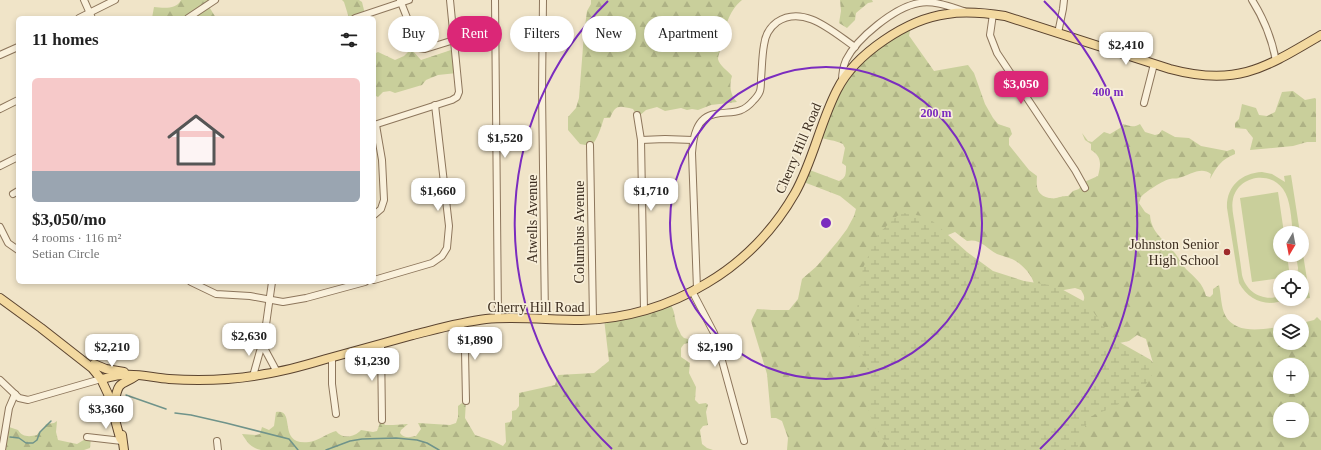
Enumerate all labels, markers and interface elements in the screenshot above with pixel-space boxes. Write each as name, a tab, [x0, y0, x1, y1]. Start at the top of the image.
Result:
chip: Buy	[388, 16, 439, 52]
chip: Rent	[447, 16, 502, 52]
chip: Filters	[510, 16, 574, 52]
chip: New	[582, 16, 636, 52]
chip: Apartment	[644, 16, 732, 52]
icon: filters	[338, 29, 360, 51]
text: 11 homes	[32, 30, 99, 49]
pin: $2,410	[1093, 32, 1159, 66]
text: $2,410	[1108, 37, 1144, 52]
pin: $3,050	[988, 71, 1054, 105]
text: $3,050	[1003, 76, 1039, 91]
text: 400 m	[1093, 85, 1124, 99]
street label: Cherry Hill Road	[773, 101, 824, 196]
icon: home	[160, 104, 232, 176]
text: 200 m	[921, 106, 952, 120]
pin: $1,520	[472, 125, 538, 159]
text: $1,520	[487, 130, 523, 145]
street label: Atwells Avenue	[525, 175, 540, 263]
pin: $1,660	[405, 178, 471, 212]
pin: $1,710	[618, 178, 684, 212]
street label: Columbus Avenue	[572, 181, 587, 283]
text: $1,660	[420, 183, 456, 198]
text: $1,710	[633, 183, 669, 198]
text: $3,050/mo	[32, 210, 106, 229]
centre of rings	[819, 216, 833, 230]
north arrow	[1273, 226, 1309, 262]
map controls	[1273, 226, 1309, 438]
text: 4 rooms · 116 m²	[32, 230, 121, 245]
place label: Johnston Senior High School	[1129, 237, 1219, 268]
text: Setian Circle	[32, 246, 100, 261]
marker: Johnston Senior High School	[1222, 247, 1232, 257]
button: locate	[1273, 270, 1309, 306]
street label: Cherry Hill Road	[487, 300, 585, 315]
button: layers	[1273, 314, 1309, 350]
pin: $2,630	[216, 323, 282, 357]
pin: $1,890	[442, 327, 508, 361]
text: $2,630	[231, 328, 267, 343]
text: $1,890	[457, 332, 493, 347]
pin: $2,210	[79, 334, 145, 368]
pin: $2,190	[682, 334, 748, 368]
text: $2,210	[94, 339, 130, 354]
text: $2,190	[697, 339, 733, 354]
pin: $1,230	[339, 348, 405, 382]
text: $1,230	[354, 353, 390, 368]
button: +	[1273, 358, 1309, 394]
pin: $3,360	[73, 396, 139, 430]
text: $3,360	[88, 401, 124, 416]
button: −	[1273, 402, 1309, 438]

